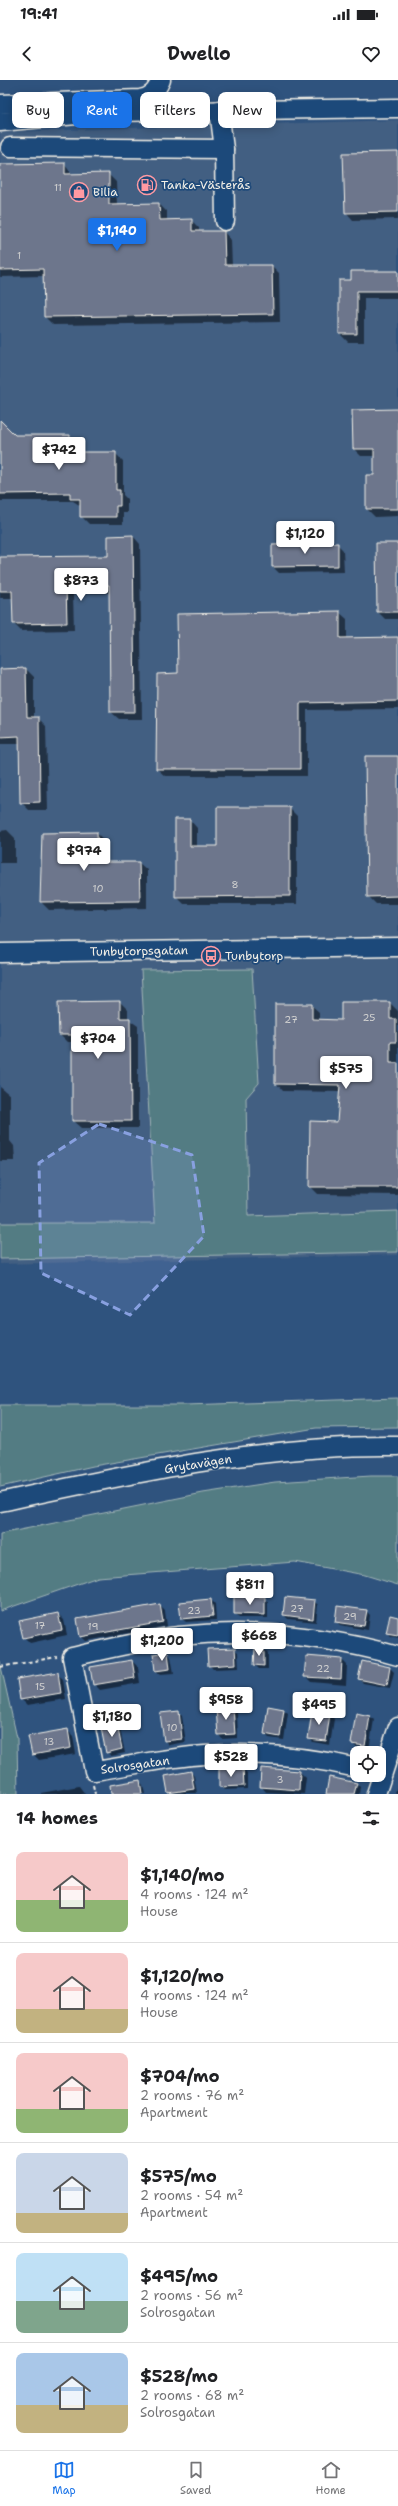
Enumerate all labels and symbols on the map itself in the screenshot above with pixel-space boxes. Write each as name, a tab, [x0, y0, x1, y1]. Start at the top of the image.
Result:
fuel station icon: Tanka-Västerås	[136, 174, 158, 196]
place label: Tanka-Västerås	[161, 177, 250, 193]
house number: 11	[54, 181, 62, 194]
shop icon: Bilia	[68, 181, 90, 203]
place label: Bilia	[93, 184, 118, 200]
pin: $1,140	[84, 218, 150, 252]
house number: 1	[17, 249, 21, 262]
pin: $742	[35, 437, 83, 471]
pin: $1,120	[272, 521, 338, 555]
pin: $873	[57, 568, 105, 602]
pin: $974	[60, 838, 108, 872]
house number: 8	[232, 878, 239, 891]
house number: 10	[93, 882, 103, 895]
street label: Tunbytorpsgatan	[90, 942, 188, 960]
bus stop icon: Tunbytorp	[200, 945, 222, 967]
place label: Tunbytorp	[225, 948, 284, 964]
house number: 25	[363, 1011, 375, 1024]
house number: 27	[284, 1013, 298, 1026]
pin: $704	[74, 1026, 122, 1060]
pin: $575	[322, 1056, 370, 1090]
street label: Grytavägen	[163, 1451, 233, 1477]
pin: $811	[226, 1572, 274, 1606]
house number: 27	[290, 1602, 304, 1615]
house number: 23	[187, 1604, 201, 1617]
house number: 29	[343, 1610, 357, 1623]
house number: 17	[35, 1619, 45, 1632]
house number: 19	[88, 1620, 98, 1633]
pin: $668	[235, 1623, 283, 1657]
pin: $1,200	[129, 1628, 195, 1662]
house number: 22	[316, 1662, 330, 1675]
house number: 15	[35, 1680, 45, 1693]
pin: $958	[202, 1687, 250, 1721]
pin: $495	[295, 1692, 343, 1726]
pin: $1,180	[79, 1704, 145, 1738]
house number: 10	[167, 1721, 177, 1734]
house number: 13	[44, 1735, 54, 1748]
pin: $528	[207, 1744, 255, 1778]
street label: Solrosgatan	[99, 1752, 171, 1778]
house number: 3	[277, 1773, 284, 1786]

